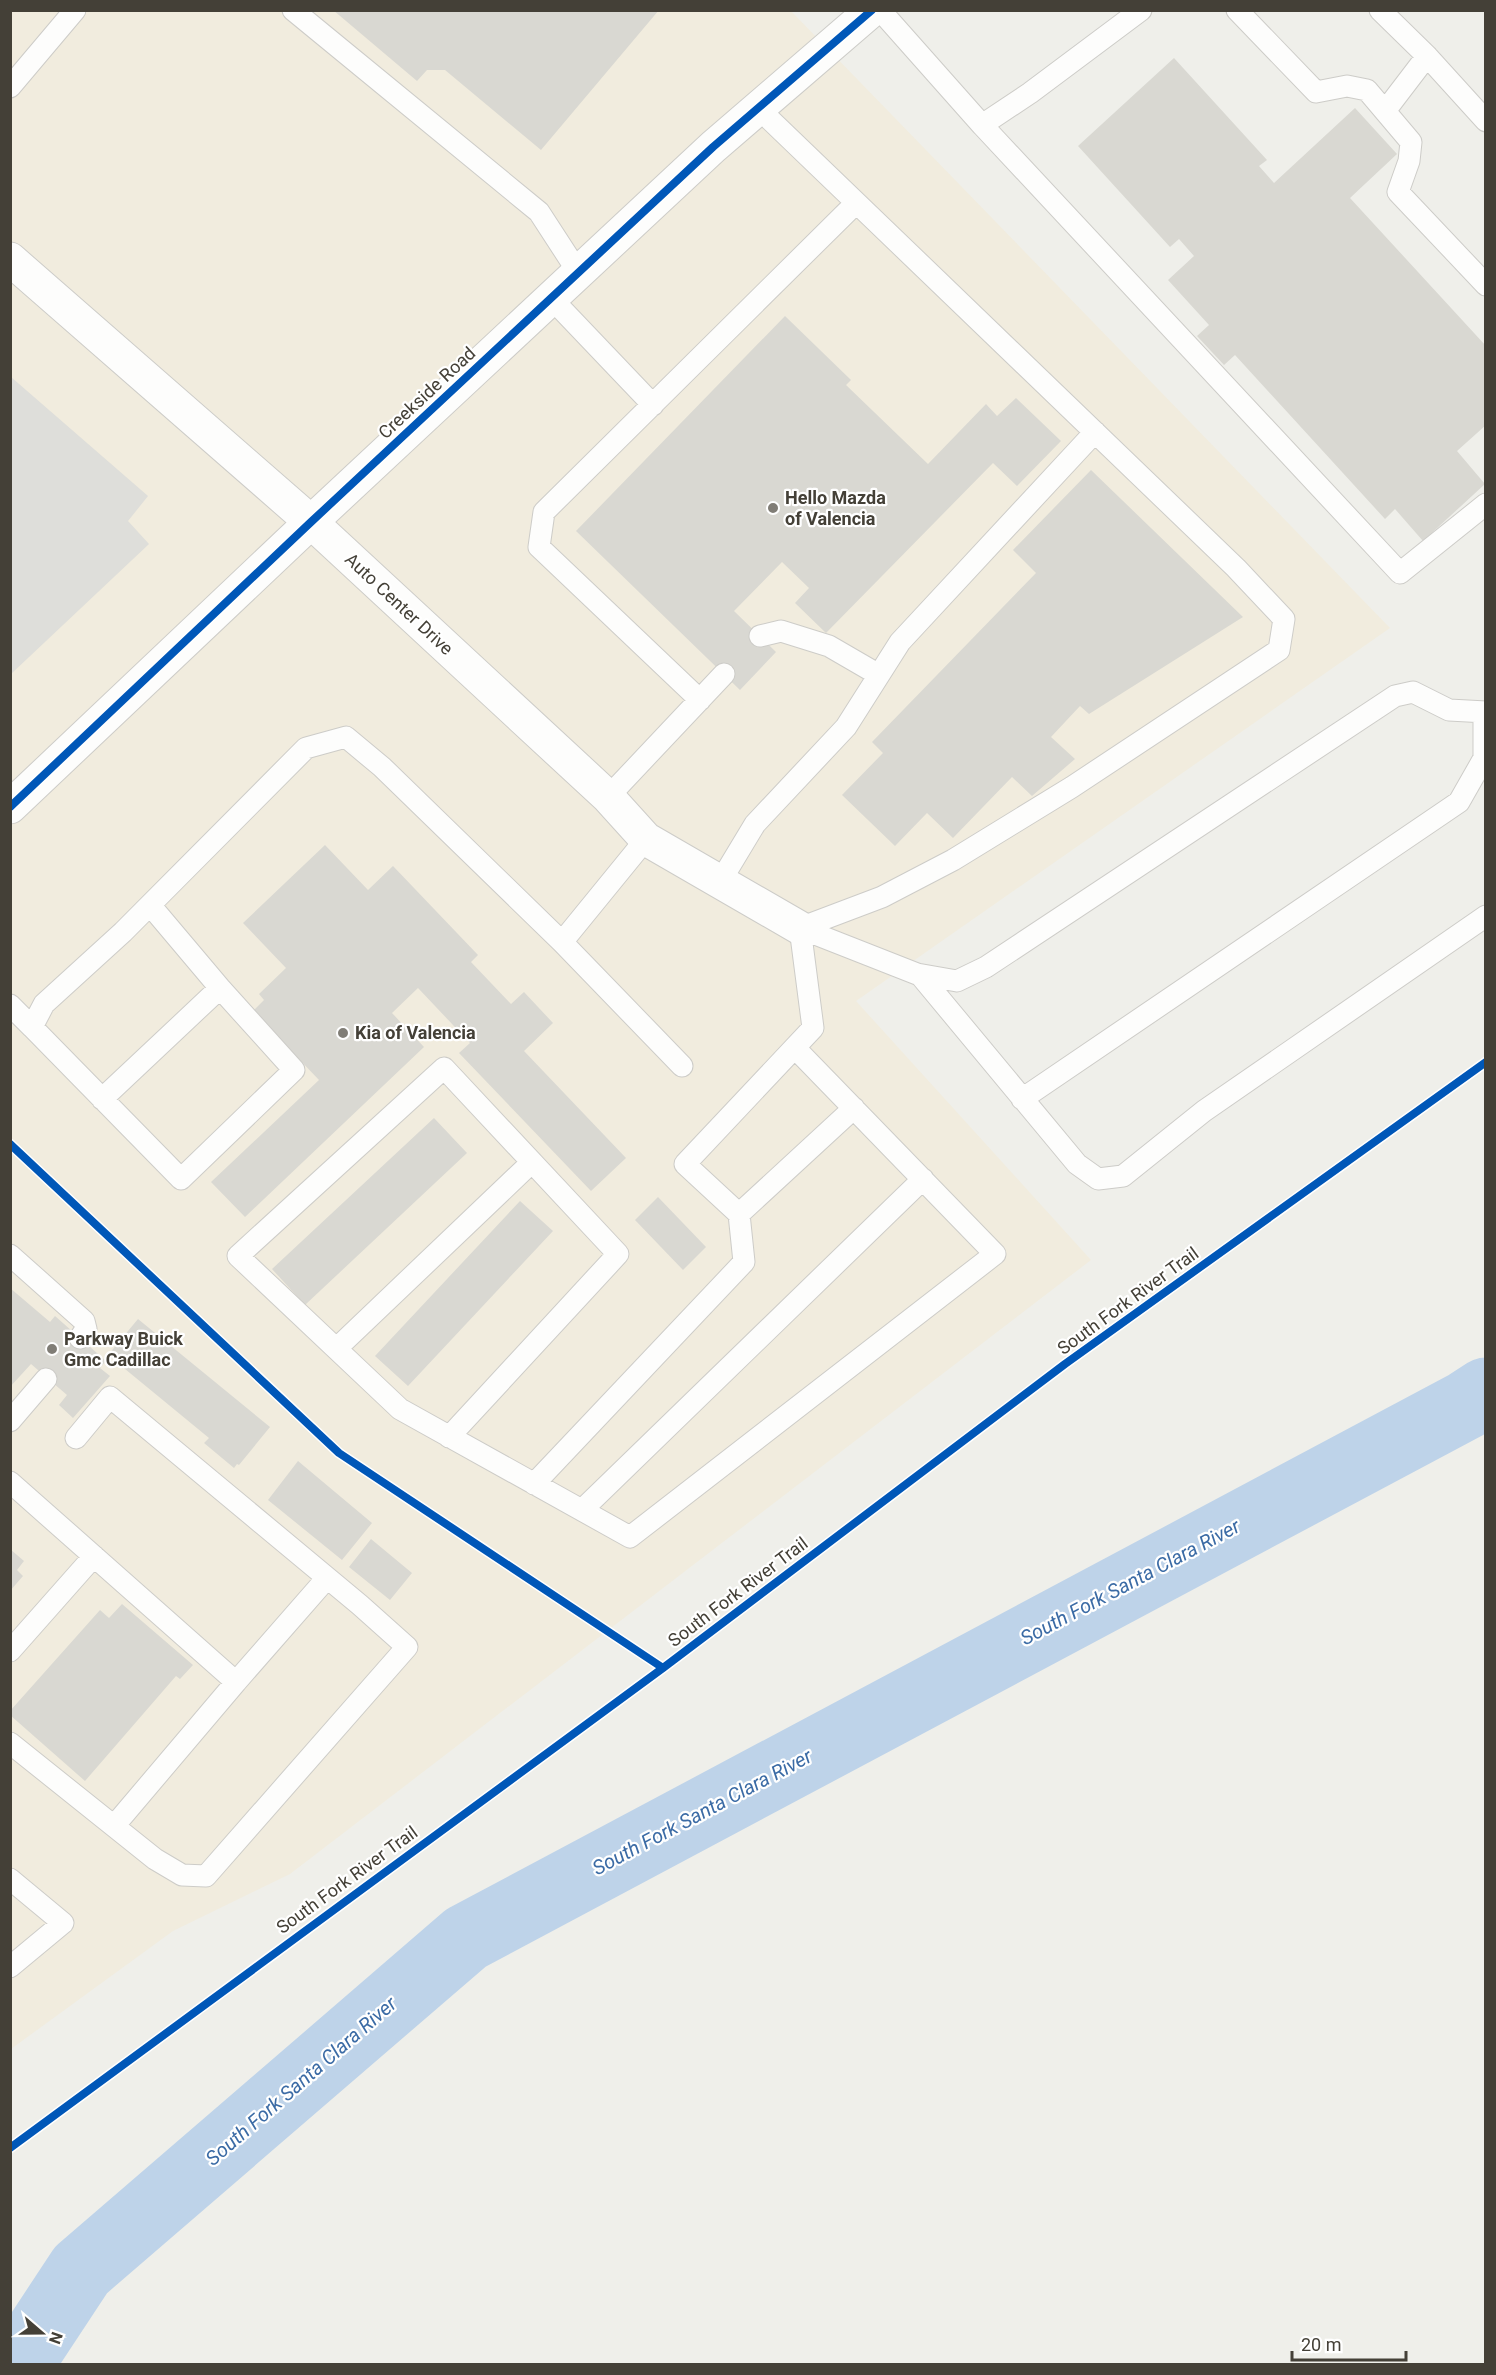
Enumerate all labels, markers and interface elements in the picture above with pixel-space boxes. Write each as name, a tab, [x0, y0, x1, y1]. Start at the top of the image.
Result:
street label: Creekside Road	[374, 342, 480, 443]
place label: Hello Mazda of Valencia	[785, 487, 886, 529]
marker: Hello Mazda of Valencia	[766, 501, 780, 515]
street label: Auto Center Drive	[341, 548, 458, 659]
place label: Kia of Valencia	[355, 1022, 476, 1043]
marker: Kia of Valencia	[336, 1026, 350, 1040]
street label: South Fork River Trail	[1053, 1242, 1202, 1359]
place label: Parkway Buick Gmc Cadillac	[64, 1328, 183, 1370]
marker: Parkway Buick Gmc Cadillac	[45, 1342, 59, 1356]
water label: South Fork Santa Clara River	[1016, 1513, 1245, 1650]
street label: South Fork River Trail	[664, 1532, 812, 1651]
water label: South Fork Santa Clara River	[588, 1743, 817, 1880]
street label: South Fork River Trail	[272, 1821, 421, 1938]
water label: South Fork Santa Clara River	[201, 1991, 402, 2170]
north arrow	[12, 2303, 72, 2363]
scale bar	[1292, 2324, 1406, 2362]
text: N	[45, 2329, 66, 2347]
text: 20 m	[1301, 2334, 1341, 2355]

